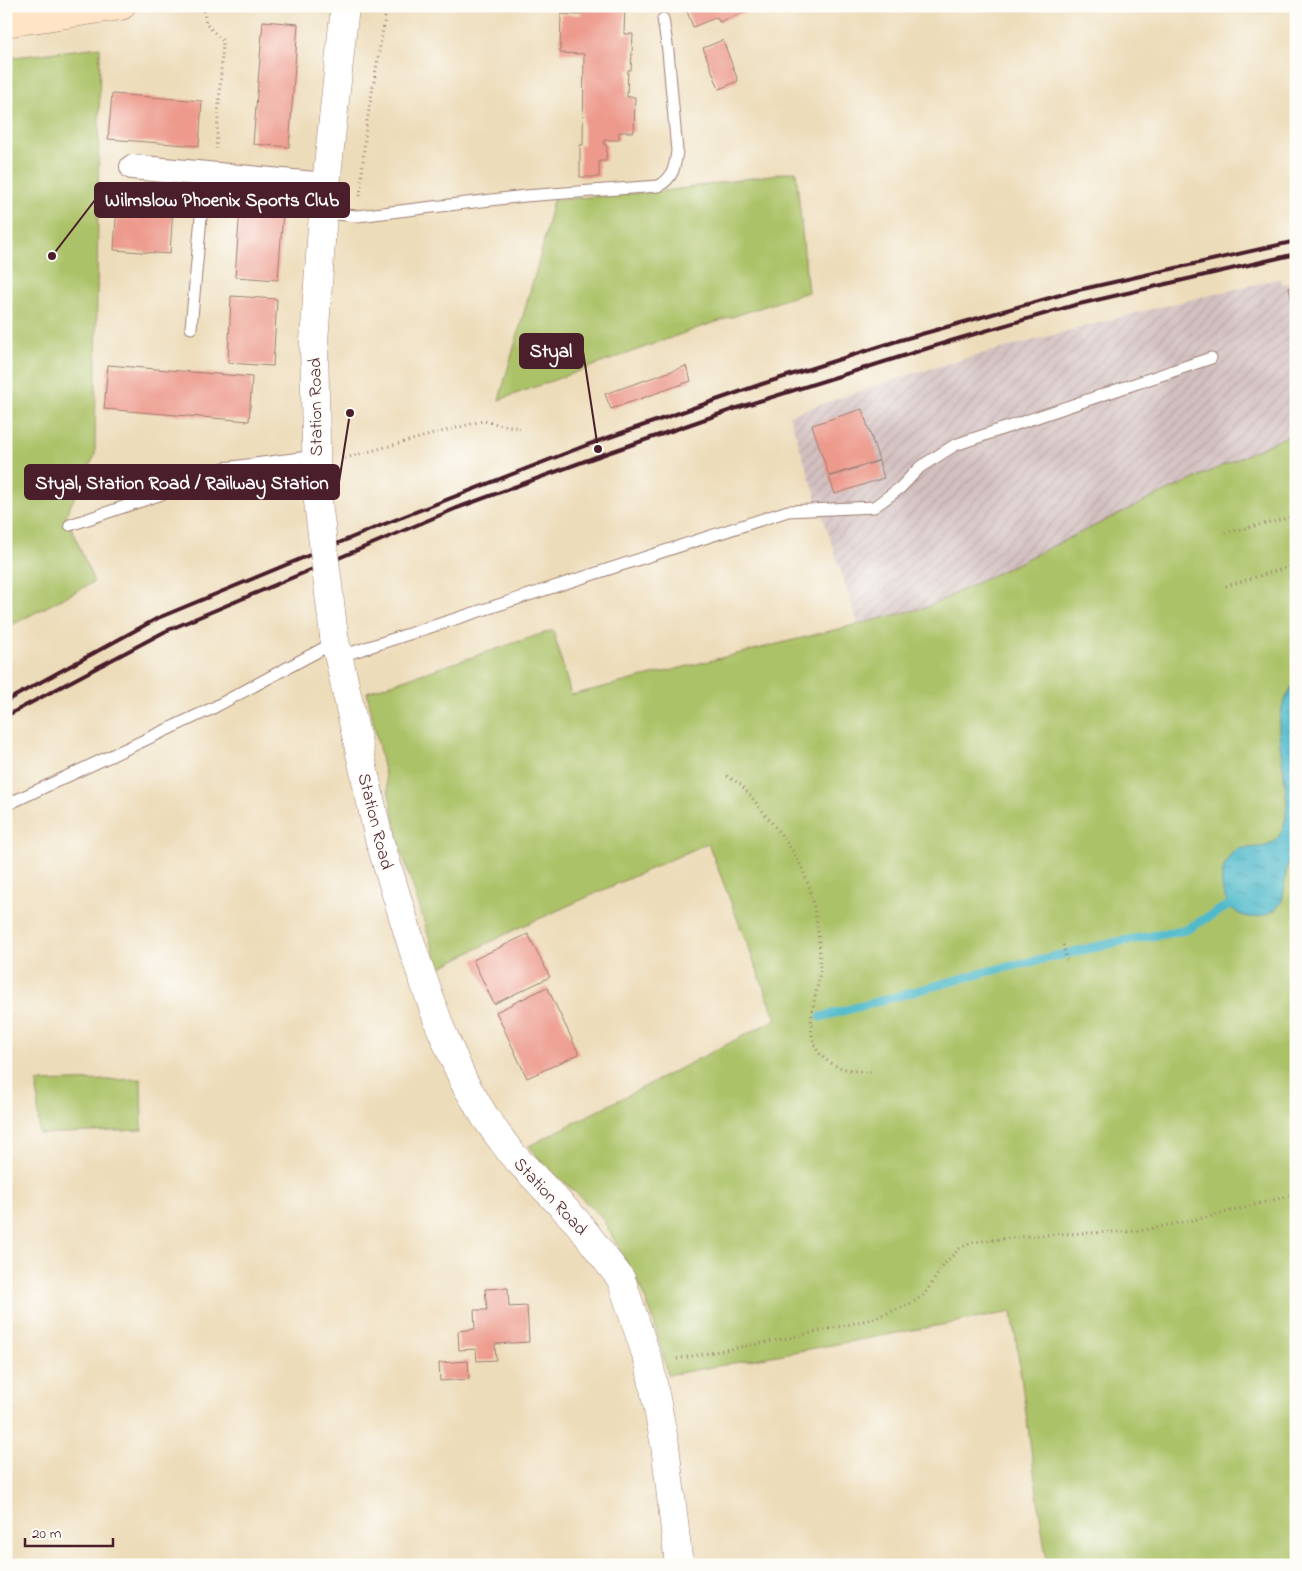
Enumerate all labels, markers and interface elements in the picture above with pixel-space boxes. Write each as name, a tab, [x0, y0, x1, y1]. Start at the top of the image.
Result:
callout: Wilmslow Phoenix Sports Club	[95, 183, 349, 217]
text: Wilmslow Phoenix Sports Club	[105, 188, 340, 215]
callout: Styal	[520, 334, 583, 368]
text: Styal	[530, 339, 572, 368]
street label: Station Road	[303, 357, 331, 456]
callout: Styal, Station Road / Railway Station	[25, 465, 339, 499]
text: Styal, Station Road / Railway Station	[35, 471, 329, 500]
street label: Station Road	[350, 771, 399, 872]
street label: Station Road	[506, 1152, 593, 1242]
scale bar	[25, 1516, 112, 1548]
text: 20 m	[32, 1523, 62, 1545]

